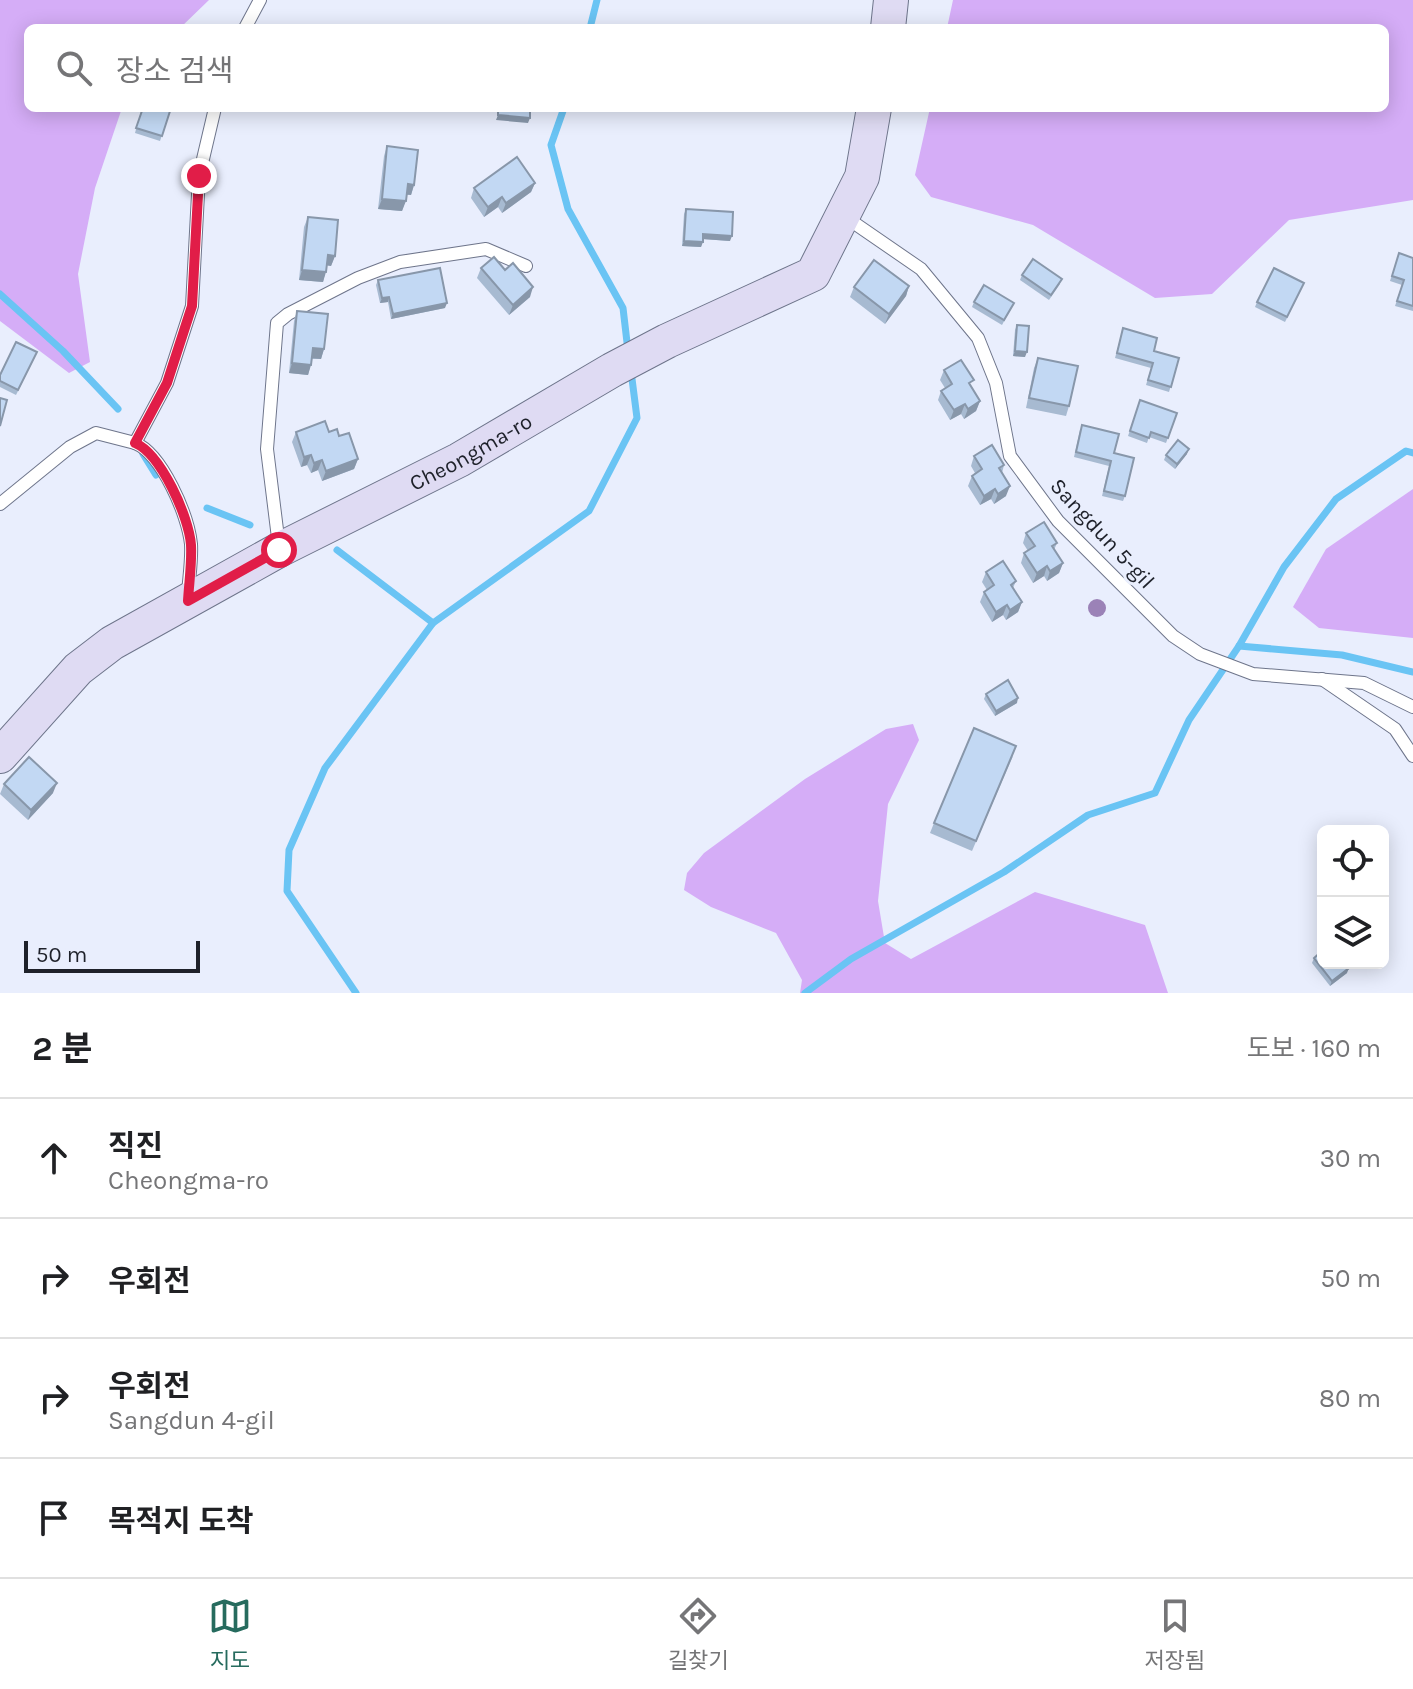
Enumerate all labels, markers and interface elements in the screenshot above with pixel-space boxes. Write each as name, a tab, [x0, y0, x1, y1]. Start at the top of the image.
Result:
search box	[24, 24, 1389, 112]
icon: search	[52, 46, 96, 90]
text: 장소 검색	[116, 53, 234, 89]
route end	[181, 158, 217, 194]
street label: Cheongma-ro	[405, 408, 537, 497]
street label: Sangdun 5-gil	[1045, 473, 1160, 594]
route start	[261, 532, 297, 568]
map controls	[1317, 825, 1389, 969]
button: locate	[1317, 825, 1389, 897]
button: layers	[1317, 897, 1389, 969]
scale bar	[24, 937, 200, 973]
text: 50 m	[36, 942, 87, 968]
text: 2 분	[32, 1029, 92, 1069]
text: 도보 · 160 m	[1247, 1033, 1381, 1064]
text: 직진	[108, 1128, 163, 1164]
icon: ahead	[32, 1136, 76, 1180]
text: 30 m	[1320, 1143, 1381, 1174]
text: Cheongma-ro	[108, 1165, 269, 1196]
icon: right	[32, 1256, 76, 1300]
text: 우회전	[108, 1263, 191, 1299]
text: 50 m	[1320, 1263, 1381, 1294]
text: 우회전	[108, 1368, 191, 1404]
icon: right	[32, 1376, 76, 1420]
text: 80 m	[1319, 1383, 1381, 1414]
text: Sangdun 4-gil	[108, 1405, 275, 1436]
icon: arrive	[32, 1496, 76, 1540]
text: 목적지 도착	[108, 1503, 254, 1539]
tab: 지도	[208, 1594, 252, 1674]
tab: 길찾기	[668, 1594, 729, 1674]
tab: 저장됨	[1144, 1594, 1205, 1674]

